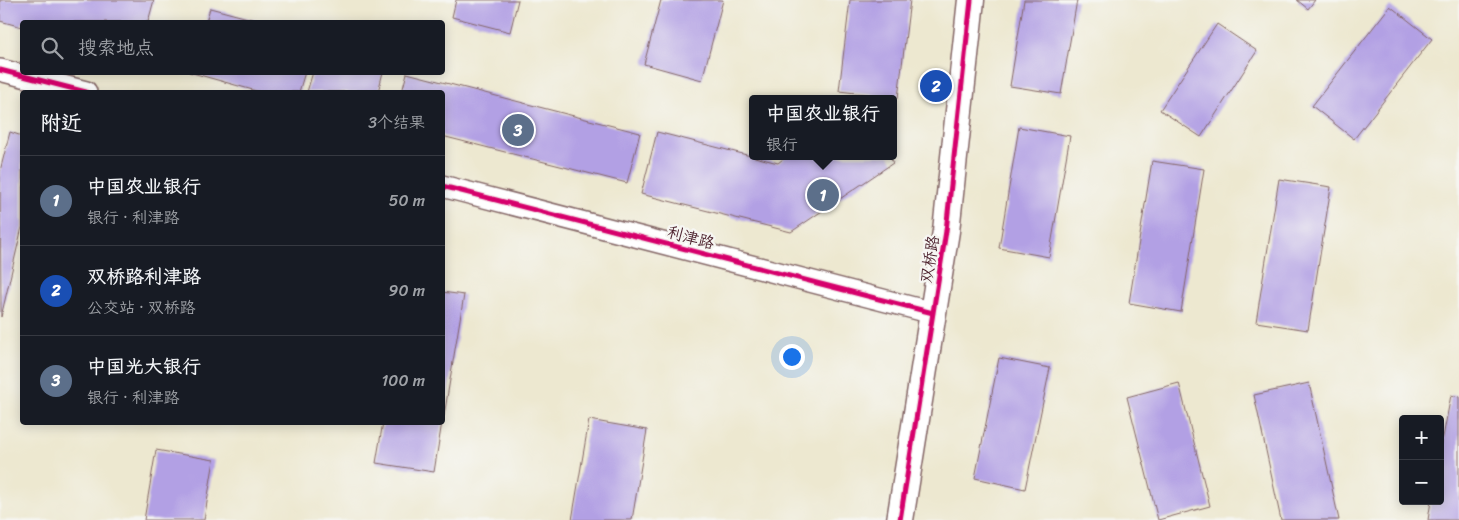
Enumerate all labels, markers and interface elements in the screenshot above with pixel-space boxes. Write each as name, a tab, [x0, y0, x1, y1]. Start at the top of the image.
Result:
search box	[20, 20, 445, 75]
text: 搜索地点	[78, 31, 154, 64]
icon: search	[38, 34, 66, 62]
pin: 2	[920, 67, 952, 105]
popup	[749, 95, 897, 160]
text: 中国农业银行	[766, 97, 880, 130]
text: 附近	[40, 104, 82, 142]
text: 3个结果	[368, 108, 425, 137]
pin: 3	[502, 111, 534, 149]
text: 银行	[766, 130, 798, 159]
text: 中国农业银行	[87, 170, 201, 203]
pin: 1	[807, 176, 839, 214]
text: 1	[53, 186, 59, 215]
text: 50 m	[389, 186, 425, 215]
text: 银行 · 利津路	[87, 203, 180, 232]
street label: 利津路	[664, 217, 718, 258]
street label: 双桥路	[911, 233, 948, 285]
text: 双桥路利津路	[87, 260, 201, 293]
text: 2	[51, 276, 61, 305]
text: 90 m	[389, 276, 425, 305]
text: 公交站 · 双桥路	[87, 293, 196, 322]
your location	[779, 344, 805, 370]
text: 中国光大银行	[87, 350, 201, 383]
text: 3	[52, 366, 60, 395]
text: 100 m	[381, 366, 425, 395]
text: 银行 · 利津路	[87, 383, 180, 412]
map controls	[1399, 415, 1444, 505]
button: +	[1399, 415, 1444, 460]
button: −	[1399, 460, 1444, 505]

